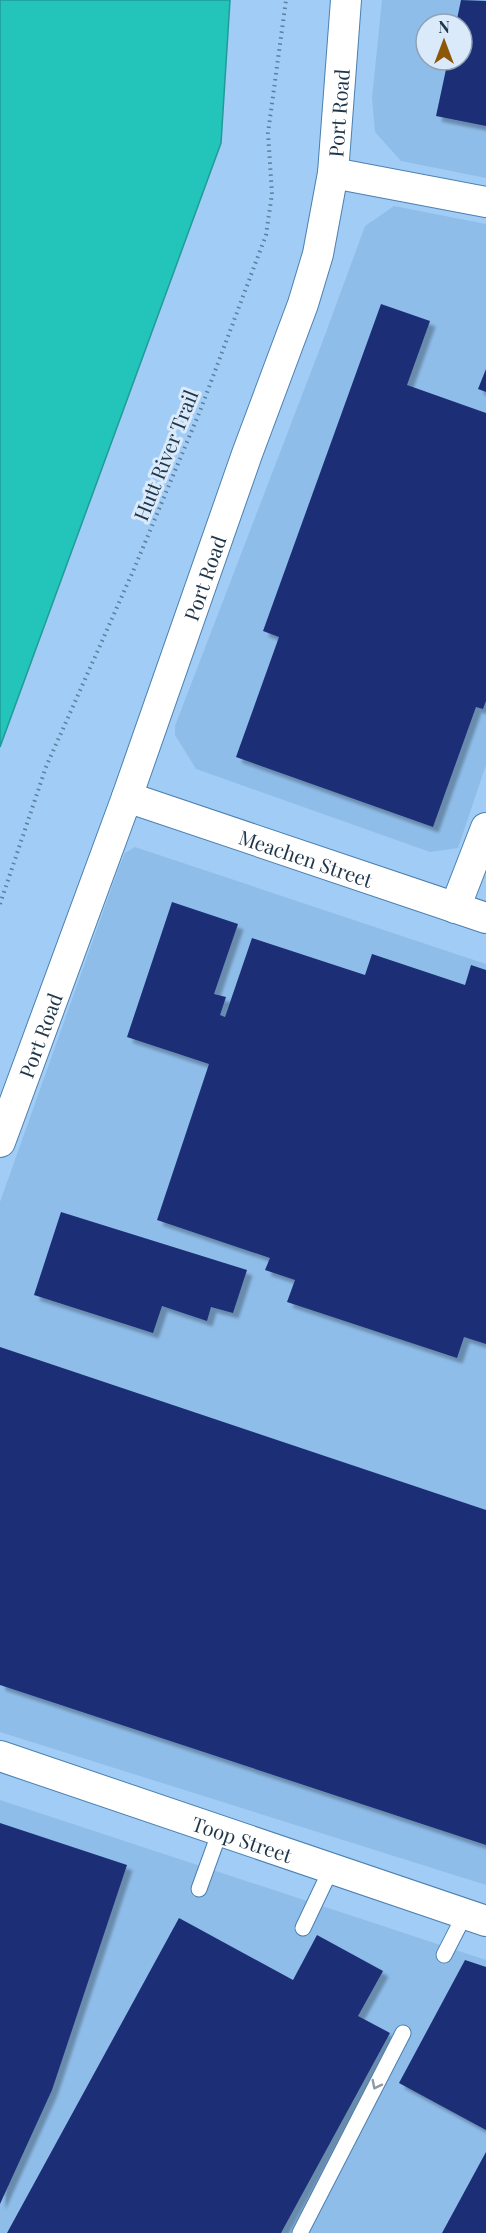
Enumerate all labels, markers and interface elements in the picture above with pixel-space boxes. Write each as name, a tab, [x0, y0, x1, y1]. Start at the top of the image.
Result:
north arrow	[414, 12, 474, 72]
text: N	[438, 16, 450, 37]
street label: Port Road	[321, 67, 354, 158]
street label: Hutt River Trail	[126, 385, 204, 524]
street label: Port Road	[176, 531, 231, 624]
street label: Meachen Street	[236, 822, 377, 893]
street label: Port Road	[11, 988, 67, 1081]
street label: Toop Street	[189, 1809, 297, 1868]
one-way arrow	[372, 2079, 384, 2090]

